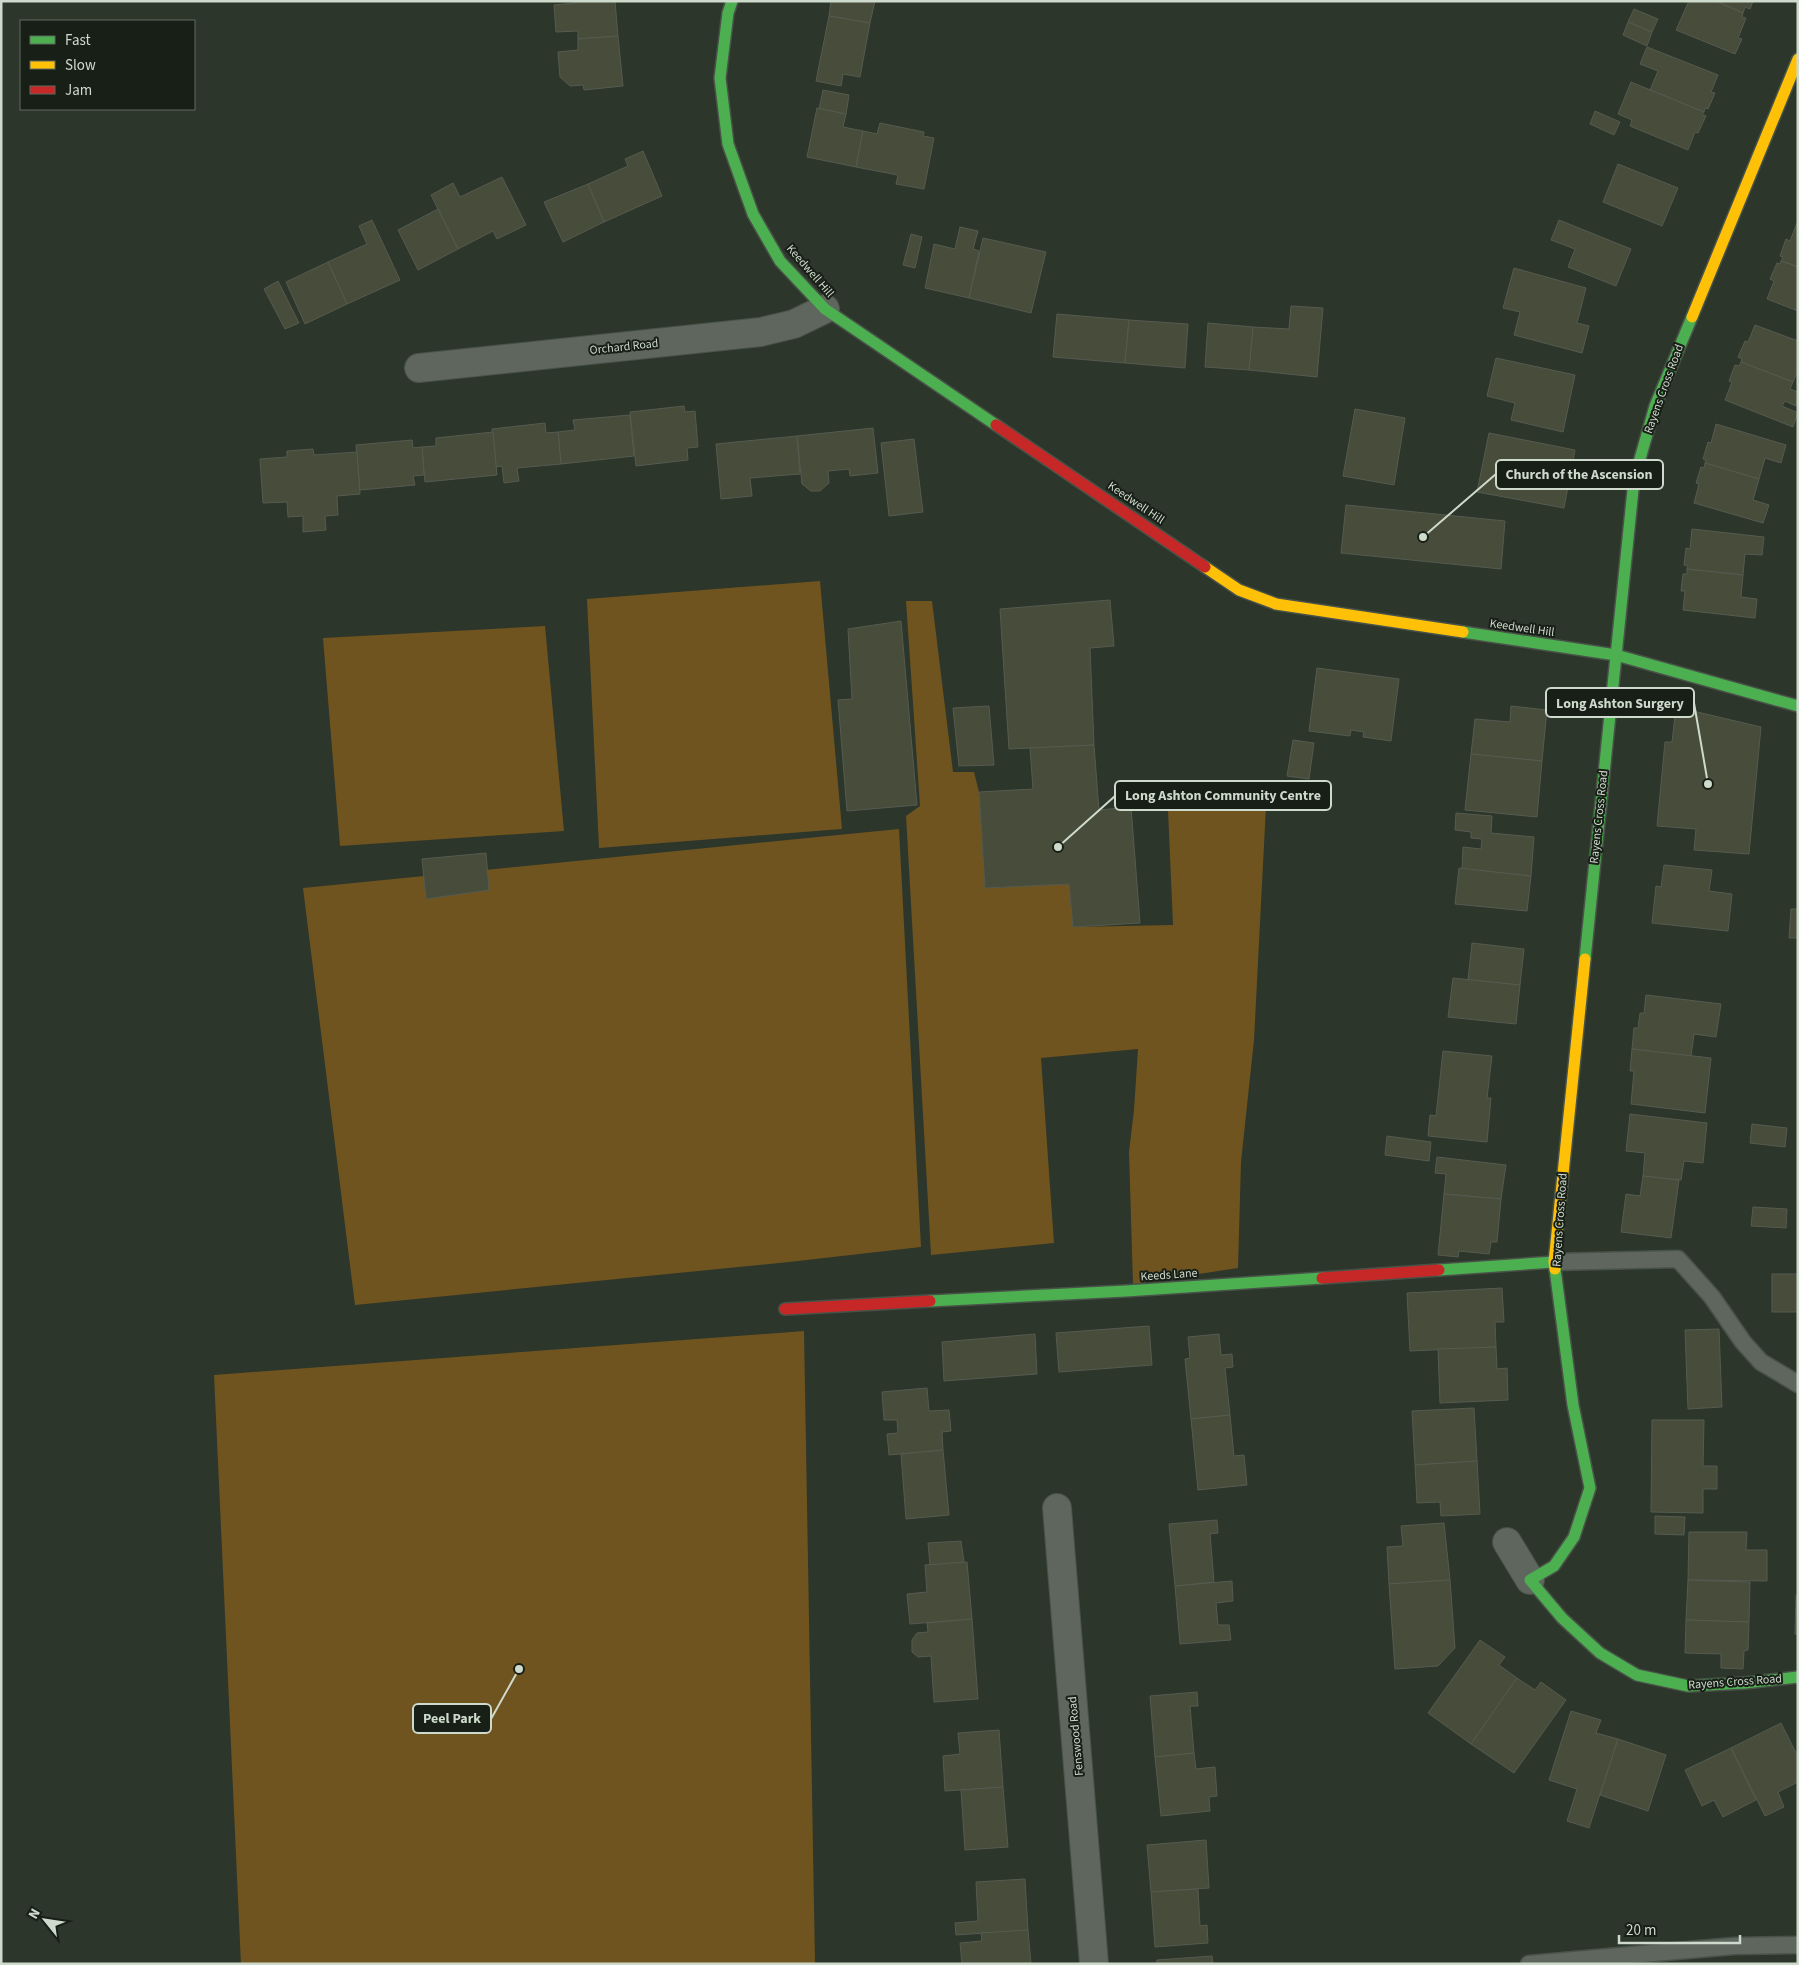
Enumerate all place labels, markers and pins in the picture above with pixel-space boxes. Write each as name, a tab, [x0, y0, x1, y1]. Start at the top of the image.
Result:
callout: Church of the Ascension	[1496, 460, 1663, 489]
callout: Long Ashton Surgery	[1546, 688, 1694, 717]
callout: Long Ashton Community Centre	[1115, 781, 1331, 810]
callout: Peel Park	[413, 1704, 491, 1733]

